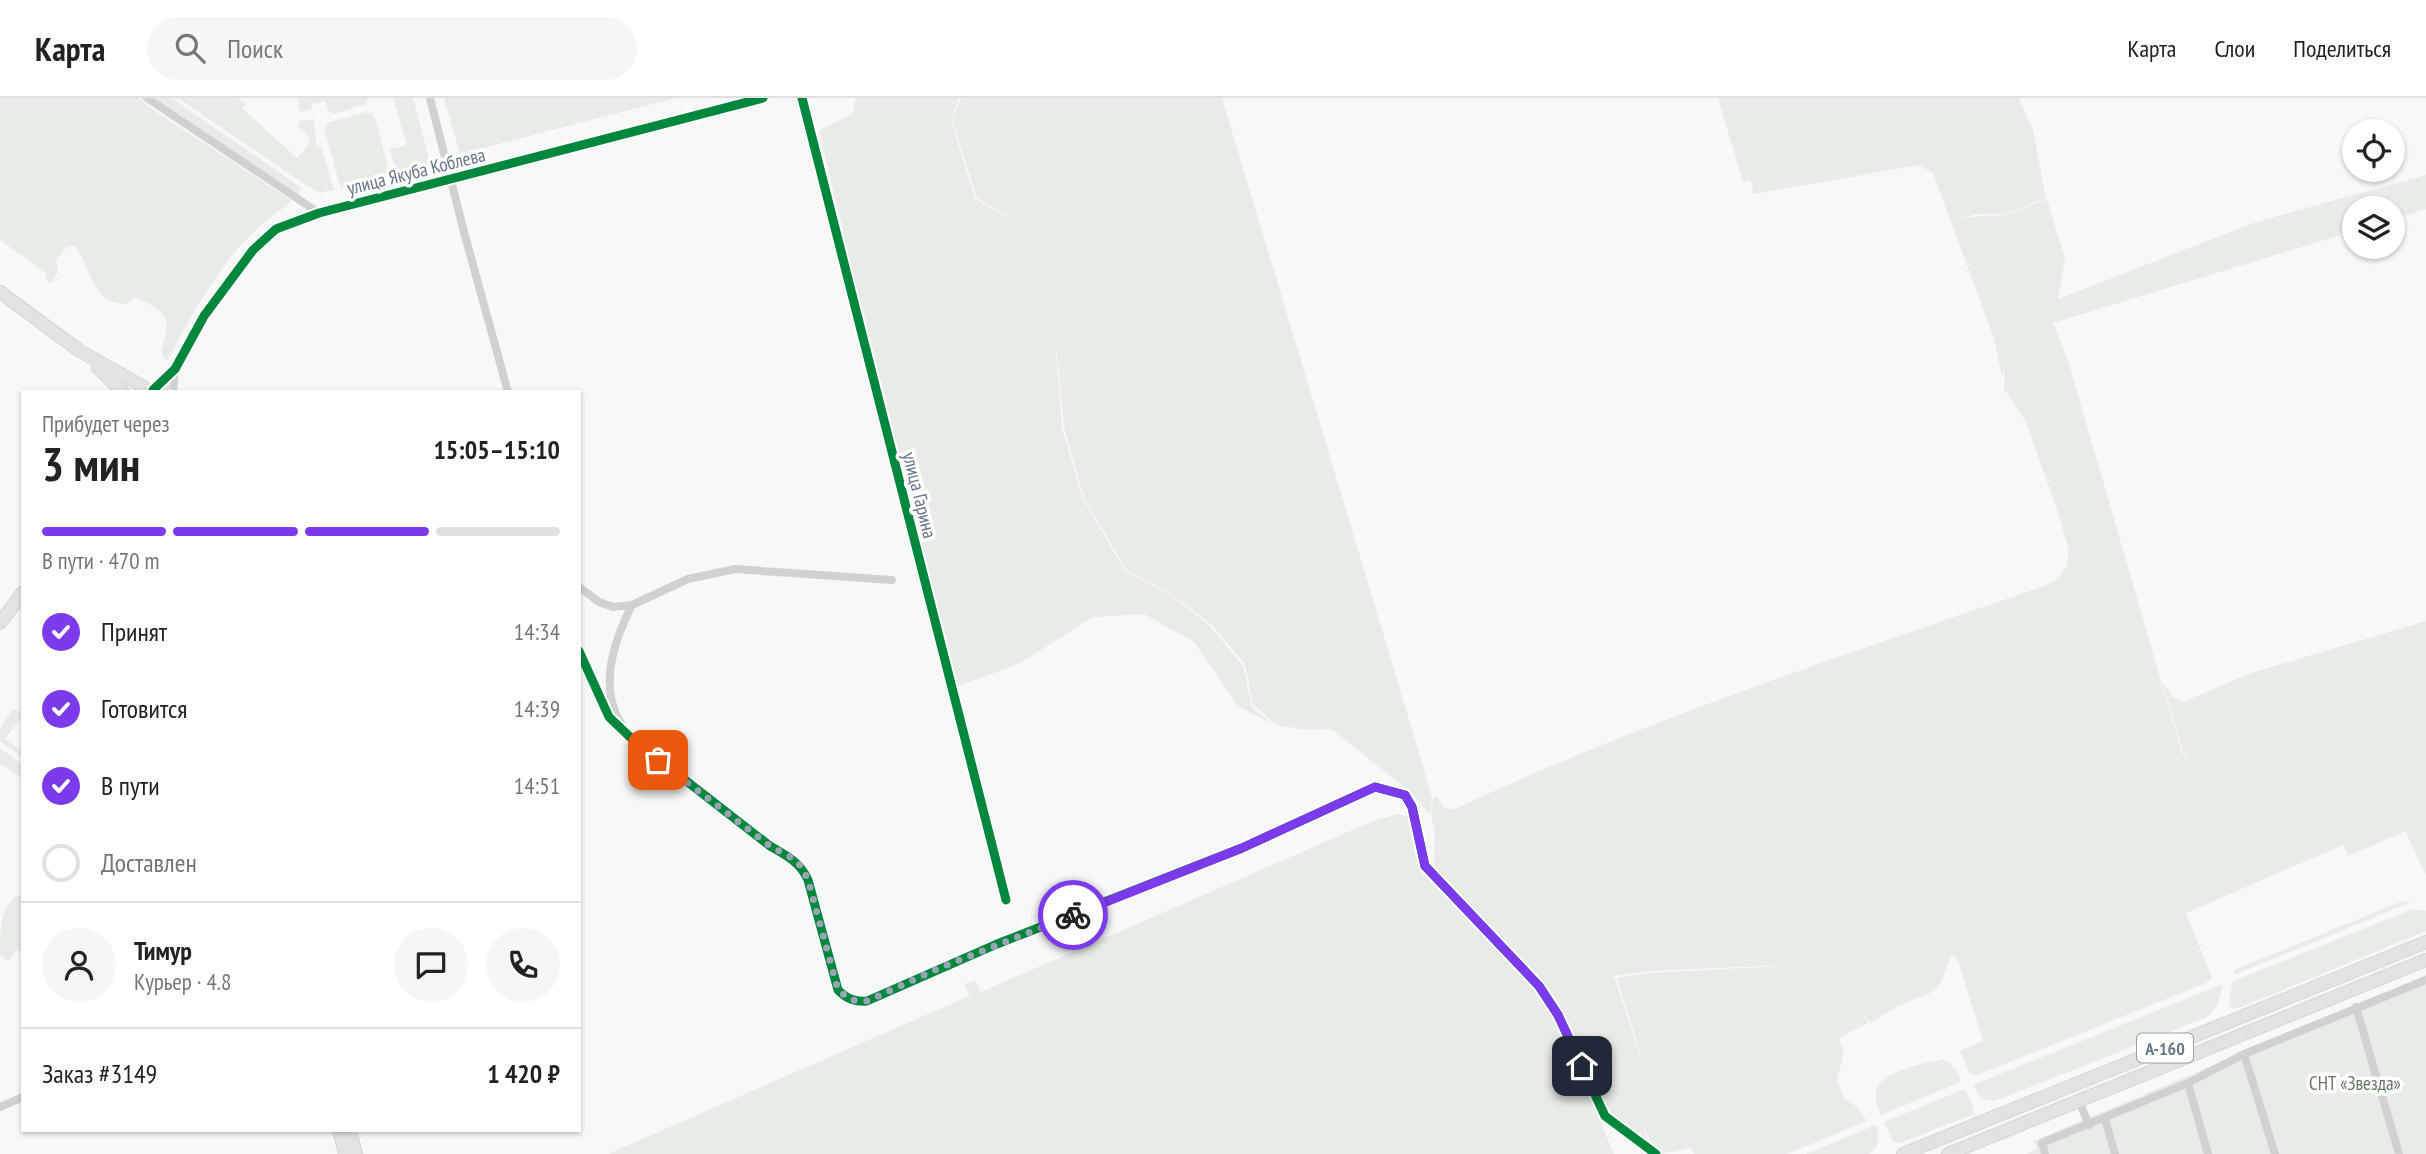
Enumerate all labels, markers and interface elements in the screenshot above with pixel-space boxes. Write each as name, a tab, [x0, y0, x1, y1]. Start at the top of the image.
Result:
search box	[147, 17, 637, 80]
text: Карта	[35, 27, 105, 70]
icon: search	[171, 29, 209, 67]
text: Поиск	[227, 32, 283, 65]
text: Карта	[2128, 33, 2176, 64]
text: Слои	[2214, 33, 2255, 64]
text: Поделиться	[2293, 33, 2391, 64]
map controls	[2342, 119, 2405, 259]
button: locate	[2342, 119, 2405, 182]
street label: улица Якуба Коблева	[344, 142, 488, 200]
button: layers	[2342, 196, 2405, 259]
text: Прибудет через	[42, 409, 170, 438]
text: 15:05–15:10	[433, 433, 560, 466]
text: 3 мин	[42, 434, 140, 494]
street label: улица Гарина	[898, 449, 942, 541]
text: В пути · 470 m	[42, 546, 159, 575]
icon: check	[42, 613, 80, 651]
text: Принят	[101, 615, 167, 648]
text: 14:34	[514, 617, 560, 646]
icon: check	[42, 690, 80, 728]
text: Готовится	[101, 692, 187, 725]
text: 14:39	[514, 694, 560, 723]
pin	[628, 730, 688, 790]
icon: bag	[639, 741, 677, 779]
icon: check	[42, 767, 80, 805]
text: В пути	[101, 769, 160, 802]
text: 14:51	[514, 771, 560, 800]
text: Доставлен	[101, 846, 197, 879]
courier	[1038, 880, 1108, 950]
icon: bike	[1054, 896, 1092, 934]
button: person	[42, 928, 116, 1002]
button: chat	[394, 928, 468, 1002]
button: phone	[486, 928, 560, 1002]
text: Тимур	[134, 934, 192, 967]
text: Курьер · 4.8	[134, 967, 231, 996]
road number: А-160	[2137, 1034, 2193, 1063]
pin	[1552, 1036, 1612, 1096]
icon: home	[1563, 1047, 1601, 1085]
text: Заказ #3149	[42, 1057, 157, 1090]
text: 1 420 ₽	[487, 1057, 560, 1090]
park label: СНТ «Звезда»	[2309, 1071, 2401, 1095]

